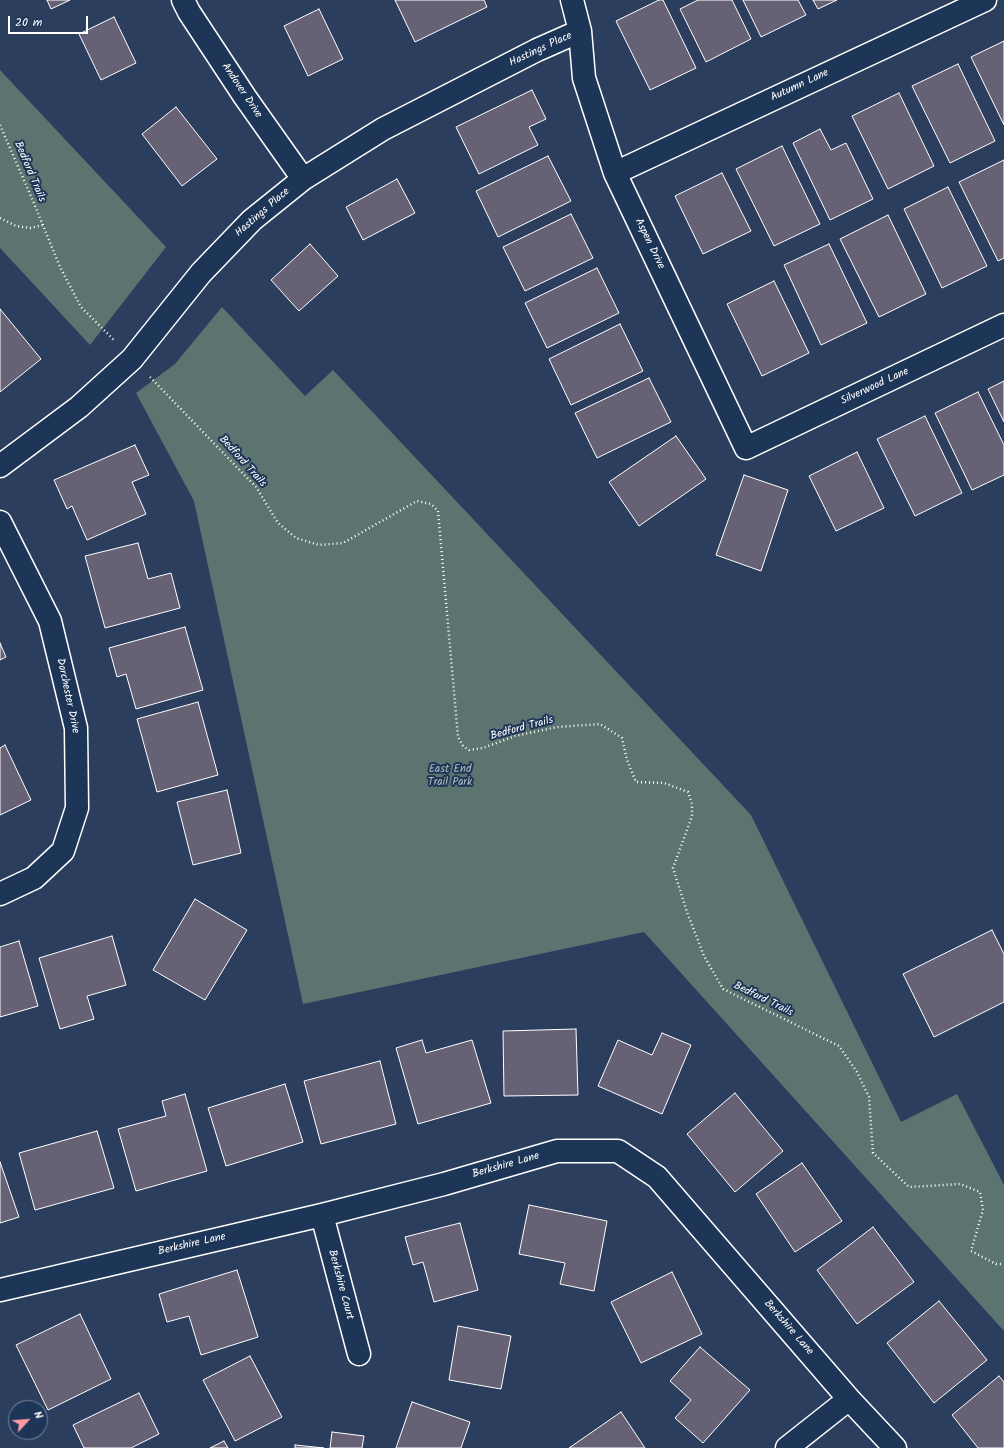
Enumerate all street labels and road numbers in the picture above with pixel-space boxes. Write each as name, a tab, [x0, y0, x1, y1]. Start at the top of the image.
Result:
street label: Hastings Place	[507, 30, 575, 70]
street label: Andover Drive	[218, 61, 264, 121]
street label: Autumn Lane	[769, 67, 831, 105]
street label: Bedford Trails	[10, 140, 48, 204]
street label: Hastings Place	[233, 186, 293, 240]
street label: Aspen Drive	[631, 216, 667, 272]
street label: Silverwood Lane	[839, 365, 911, 409]
street label: Bedford Trails	[215, 434, 269, 490]
street label: Dorchester Drive	[53, 657, 81, 735]
street label: Bedford Trails	[489, 714, 555, 744]
street label: Bedford Trails	[731, 980, 795, 1020]
street label: Berkshire Lane	[471, 1150, 541, 1182]
street label: Berkshire Lane	[157, 1231, 227, 1259]
street label: Berkshire Court	[324, 1249, 356, 1321]
street label: Berkshire Lane	[760, 1298, 816, 1358]

